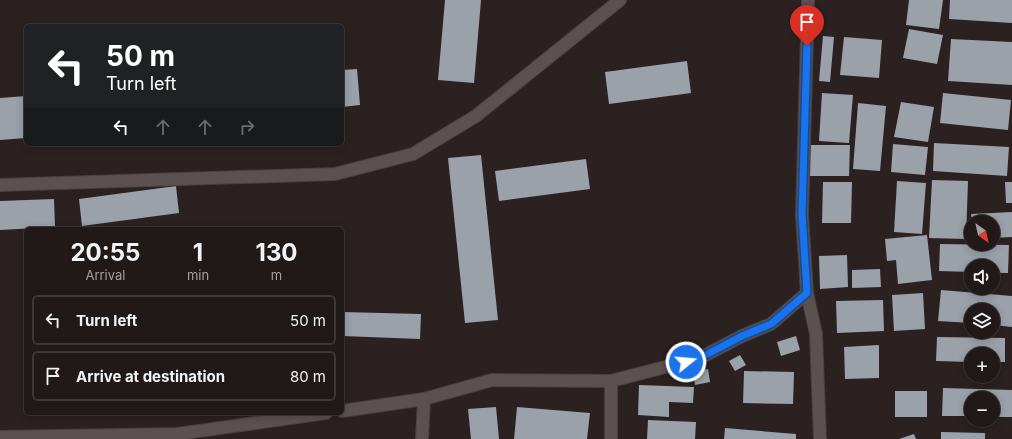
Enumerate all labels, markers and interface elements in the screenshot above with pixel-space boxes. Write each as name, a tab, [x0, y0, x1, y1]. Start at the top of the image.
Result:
pin	[790, 5, 824, 46]
icon: arrive	[796, 11, 818, 33]
text: 50 m	[106, 39, 175, 73]
icon: left	[40, 40, 92, 92]
text: Turn left	[106, 73, 176, 94]
icon: left	[110, 116, 132, 138]
icon: ahead	[152, 116, 174, 138]
icon: ahead	[194, 116, 216, 138]
icon: right	[236, 116, 258, 138]
north arrow	[964, 215, 1000, 251]
map controls	[964, 215, 1000, 427]
text: 20:55	[70, 238, 140, 267]
text: 1	[193, 238, 203, 267]
text: 130	[256, 238, 298, 267]
button: sound	[964, 259, 1000, 295]
text: Arrival	[85, 267, 125, 283]
text: min	[187, 267, 209, 283]
text: m	[271, 267, 282, 283]
button: layers	[964, 303, 1000, 339]
icon: left	[42, 309, 64, 331]
text: Turn left	[76, 311, 137, 330]
text: 50 m	[290, 311, 326, 330]
position arrow	[665, 341, 707, 383]
button: +	[964, 347, 1000, 383]
icon: arrive	[42, 365, 64, 387]
text: Arrive at destination	[76, 367, 225, 386]
text: 80 m	[290, 367, 326, 386]
button: −	[964, 391, 1000, 427]

